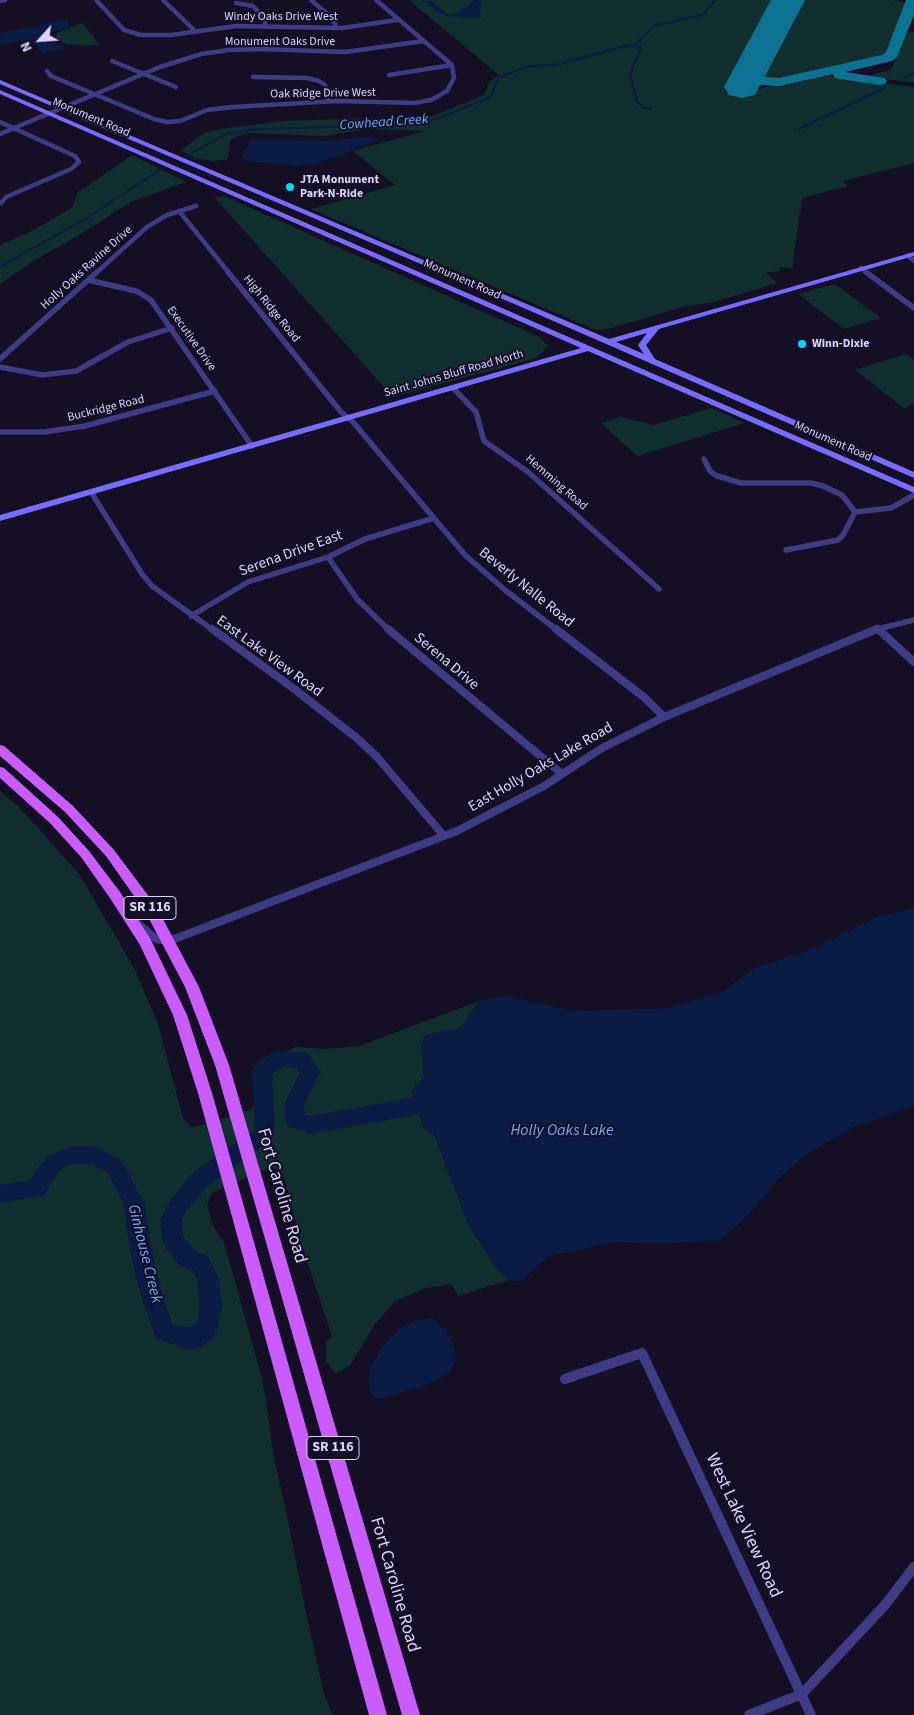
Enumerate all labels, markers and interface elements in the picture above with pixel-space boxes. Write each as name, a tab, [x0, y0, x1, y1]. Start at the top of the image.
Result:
street label: Windy Oaks Drive West	[224, 10, 338, 24]
north arrow	[15, 15, 65, 65]
street label: Monument Oaks Drive	[225, 35, 335, 49]
text: N	[15, 38, 38, 55]
street label: Oak Ridge Drive West	[270, 86, 376, 102]
street label: Monument Road	[50, 95, 132, 141]
water label: Cowhead Creek	[339, 112, 429, 134]
place label: JTA Monument Park-N-Ride	[300, 173, 379, 201]
marker: JTA Monument Park-N-Ride	[284, 181, 296, 193]
street label: Holly Oaks Ravine Drive	[38, 223, 136, 313]
street label: Monument Road	[421, 257, 503, 303]
street label: High Ridge Road	[240, 273, 302, 345]
street label: Executive Drive	[163, 304, 219, 374]
place label: Winn-Dixie	[812, 337, 869, 351]
marker: Winn-Dixie	[796, 338, 808, 350]
street label: Saint Johns Bluff Road North	[383, 347, 525, 401]
street label: Buckridge Road	[66, 392, 146, 426]
street label: Monument Road	[792, 419, 874, 465]
street label: Hemming Road	[522, 452, 590, 514]
street label: Serena Drive East	[237, 527, 345, 581]
street label: Beverly Nalle Road	[475, 544, 577, 632]
street label: East Lake View Road	[212, 612, 326, 702]
street label: Serena Drive	[410, 630, 482, 694]
street label: East Holly Oaks Lake Road	[466, 719, 616, 817]
road number: SR 116	[124, 896, 176, 920]
water label: Holly Oaks Lake	[510, 1121, 614, 1141]
street label: Fort Caroline Road	[251, 1126, 311, 1266]
water label: Ginhouse Creek	[122, 1203, 166, 1305]
road number: SR 116	[307, 1436, 359, 1460]
street label: West Lake View Road	[700, 1450, 786, 1602]
street label: Fort Caroline Road	[364, 1515, 424, 1655]

